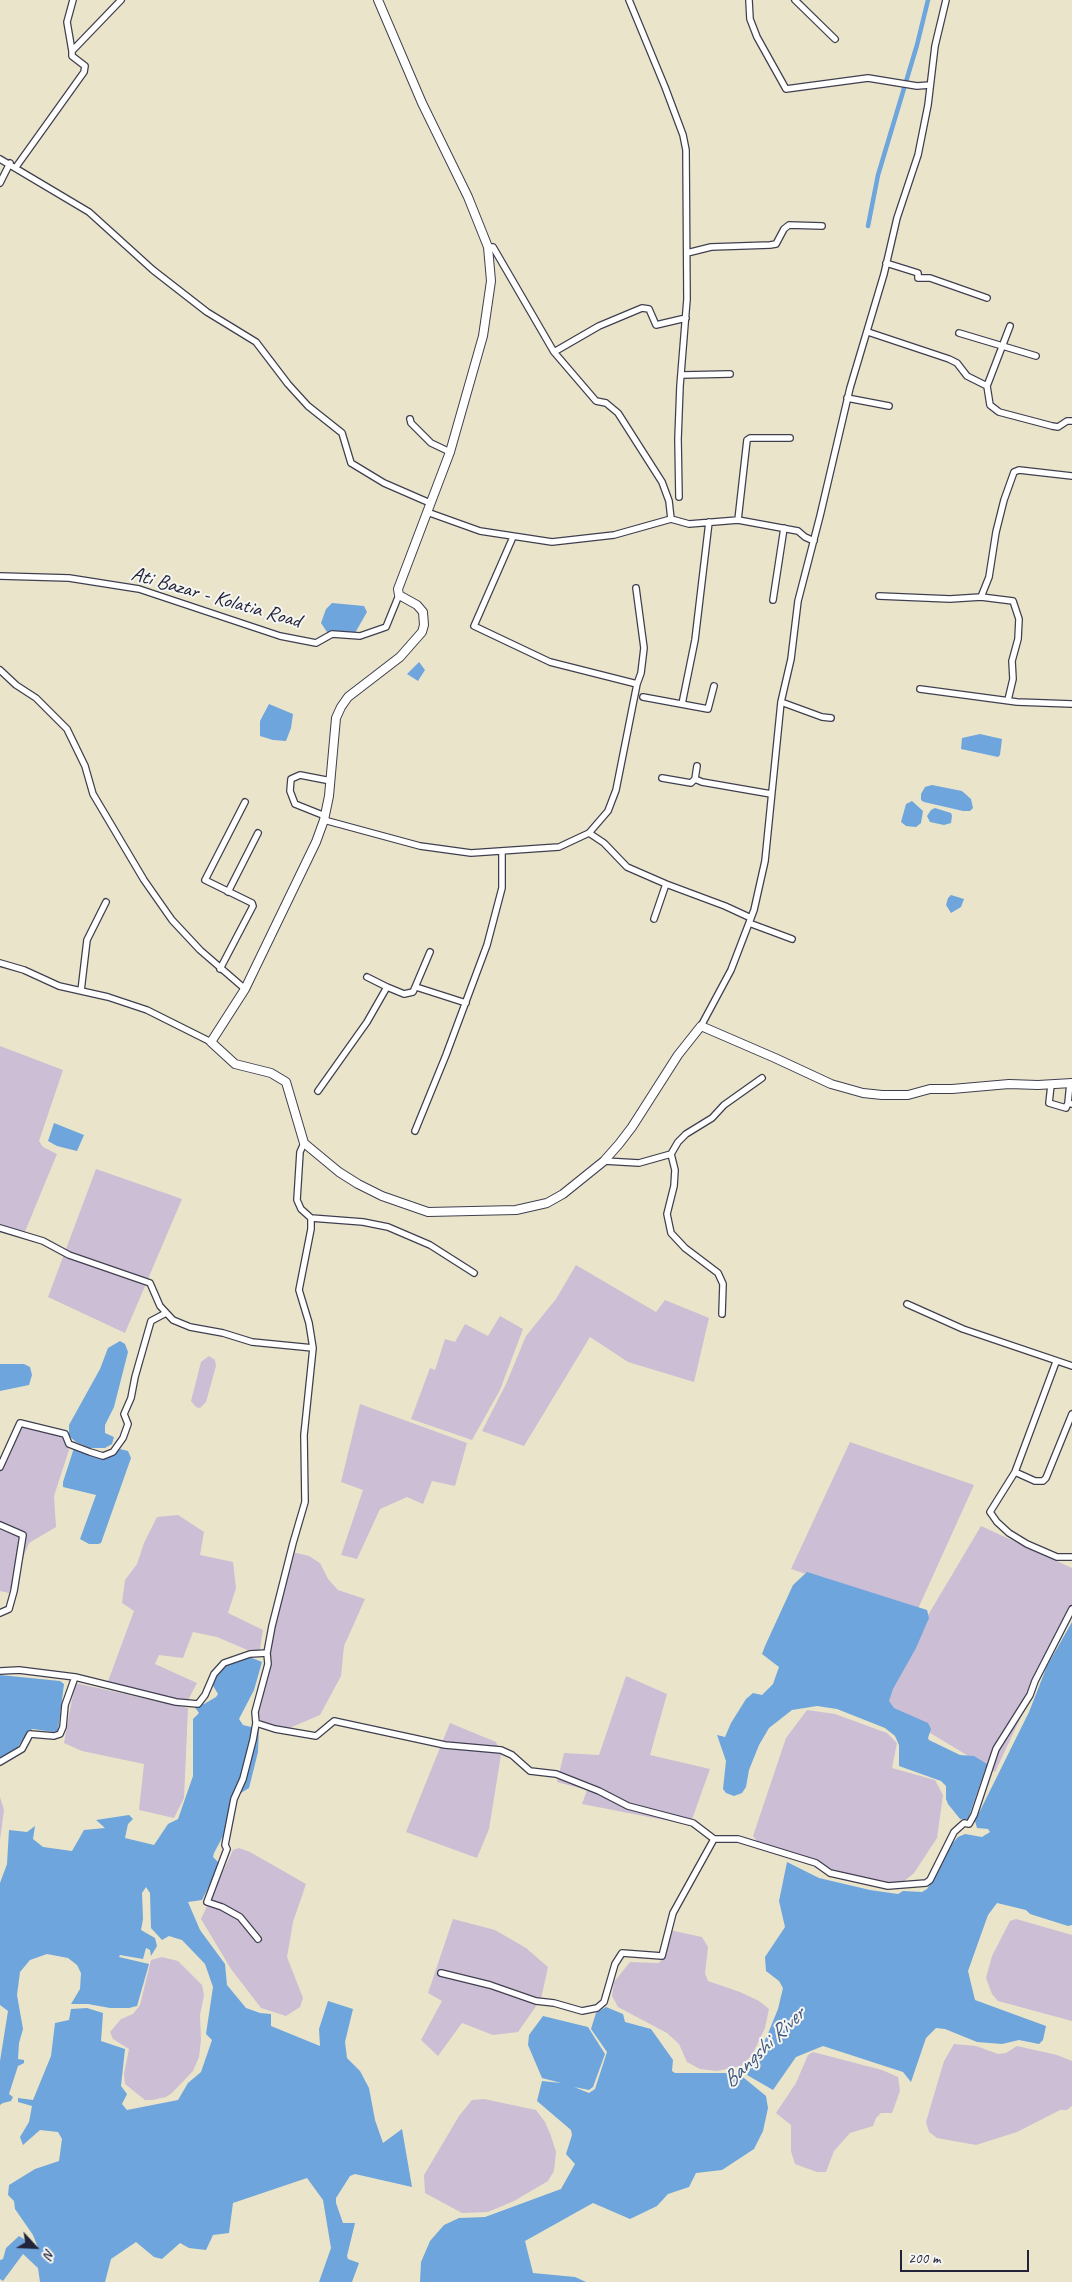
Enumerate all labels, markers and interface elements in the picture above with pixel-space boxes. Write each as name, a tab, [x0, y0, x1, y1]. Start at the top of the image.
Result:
street label: Ati Bazar - Kolatia Road	[128, 562, 304, 634]
water label: Bangshi River	[717, 2002, 811, 2094]
north arrow	[10, 2222, 60, 2272]
scale bar	[902, 2240, 1031, 2272]
text: N	[40, 2246, 59, 2261]
text: 200 m	[908, 2249, 940, 2268]

